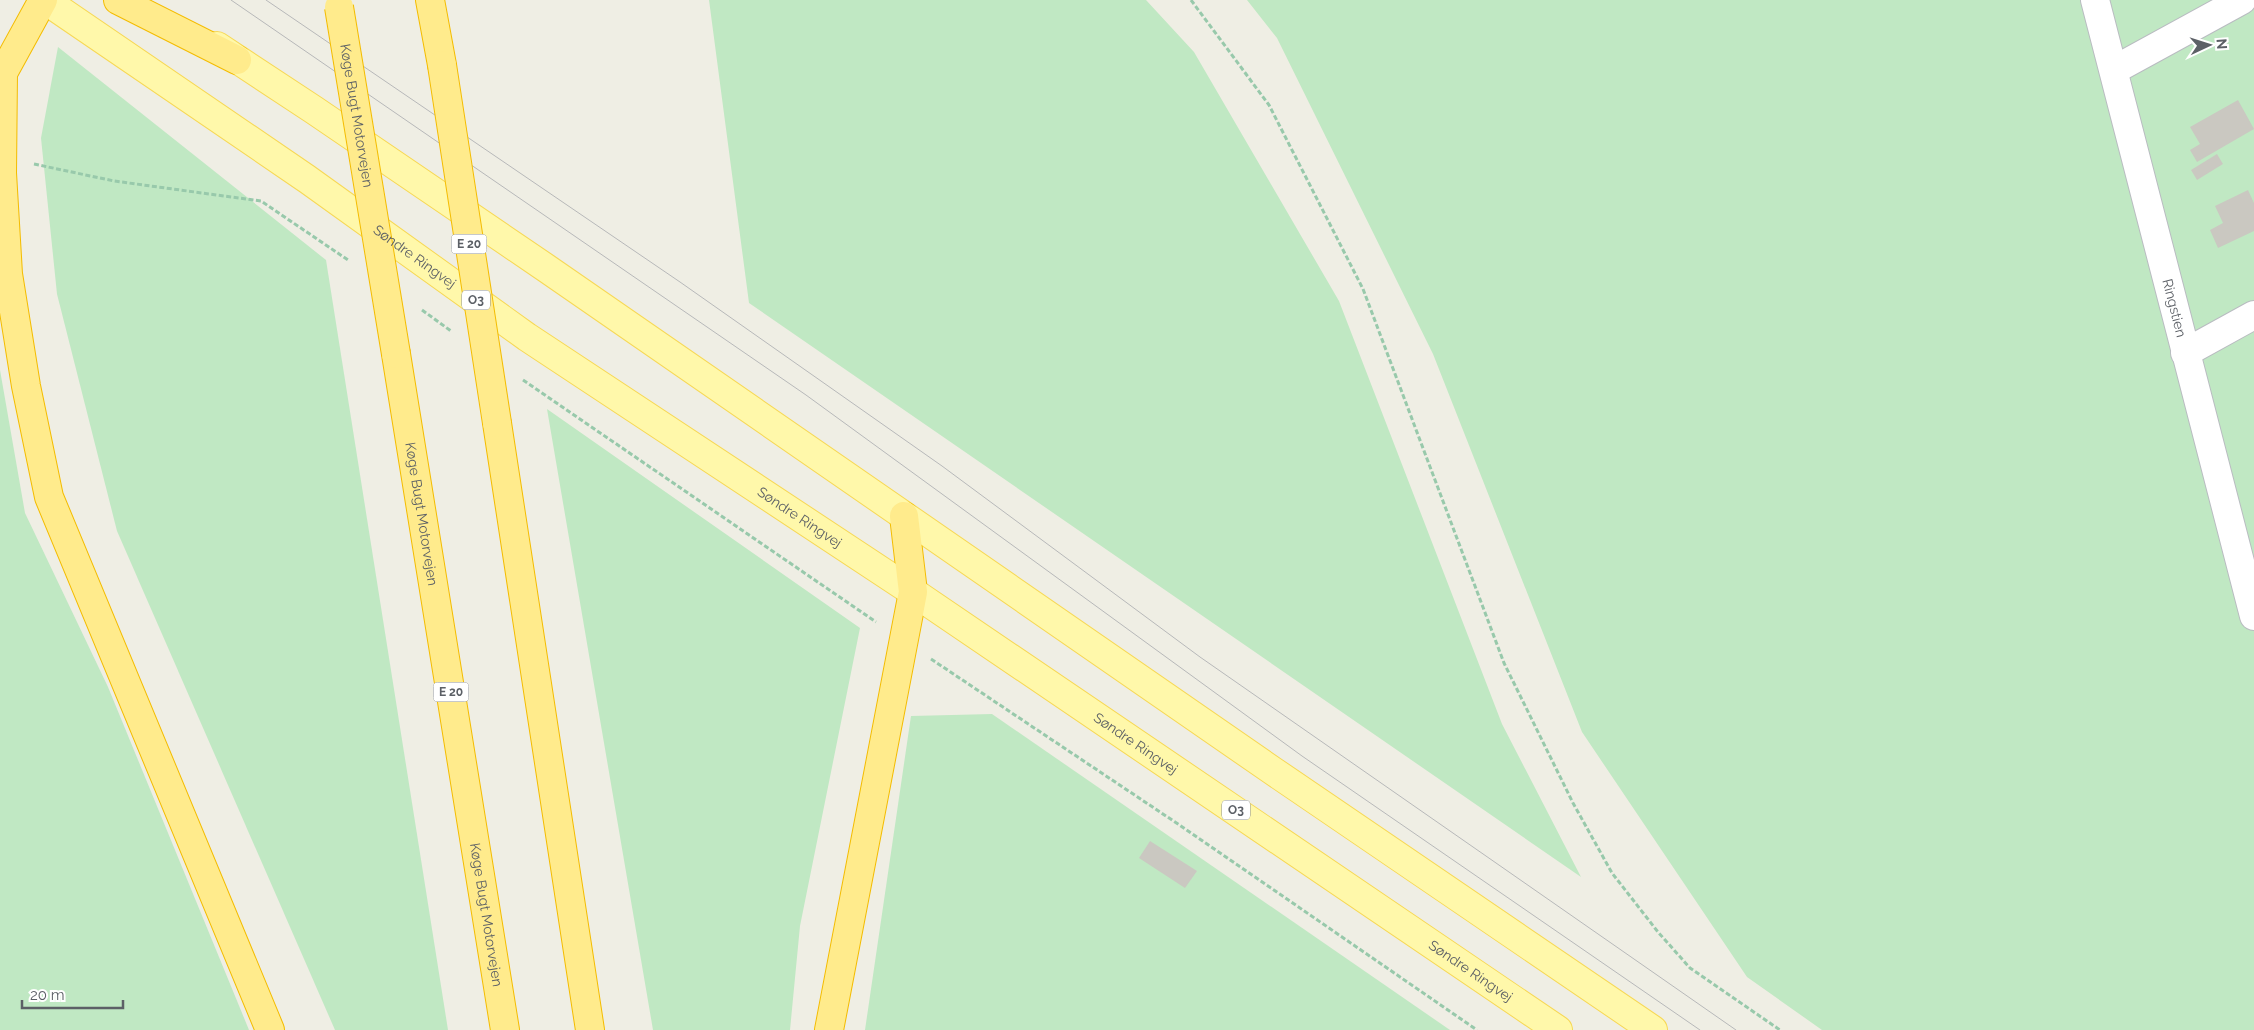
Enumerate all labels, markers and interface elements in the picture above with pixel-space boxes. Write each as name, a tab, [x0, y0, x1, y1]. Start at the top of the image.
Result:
north arrow	[2184, 20, 2234, 70]
text: N	[2214, 38, 2230, 50]
street label: Køge Bugt Motorvejen	[337, 43, 376, 188]
street label: Søndre Ringvej	[370, 221, 459, 291]
road number: E 20	[452, 234, 486, 253]
street label: Ringstien	[2159, 277, 2190, 339]
road number: O3	[462, 290, 490, 310]
street label: Køge Bugt Motorvejen	[402, 441, 441, 587]
street label: Søndre Ringvej	[754, 484, 845, 551]
road number: E 20	[434, 682, 468, 702]
street label: Søndre Ringvej	[1091, 709, 1181, 777]
road number: O3	[1222, 800, 1250, 820]
street label: Køge Bugt Motorvejen	[467, 842, 506, 988]
street label: Søndre Ringvej	[1426, 937, 1516, 1005]
scale bar	[22, 978, 124, 1010]
text: 20 m	[30, 986, 65, 1004]

